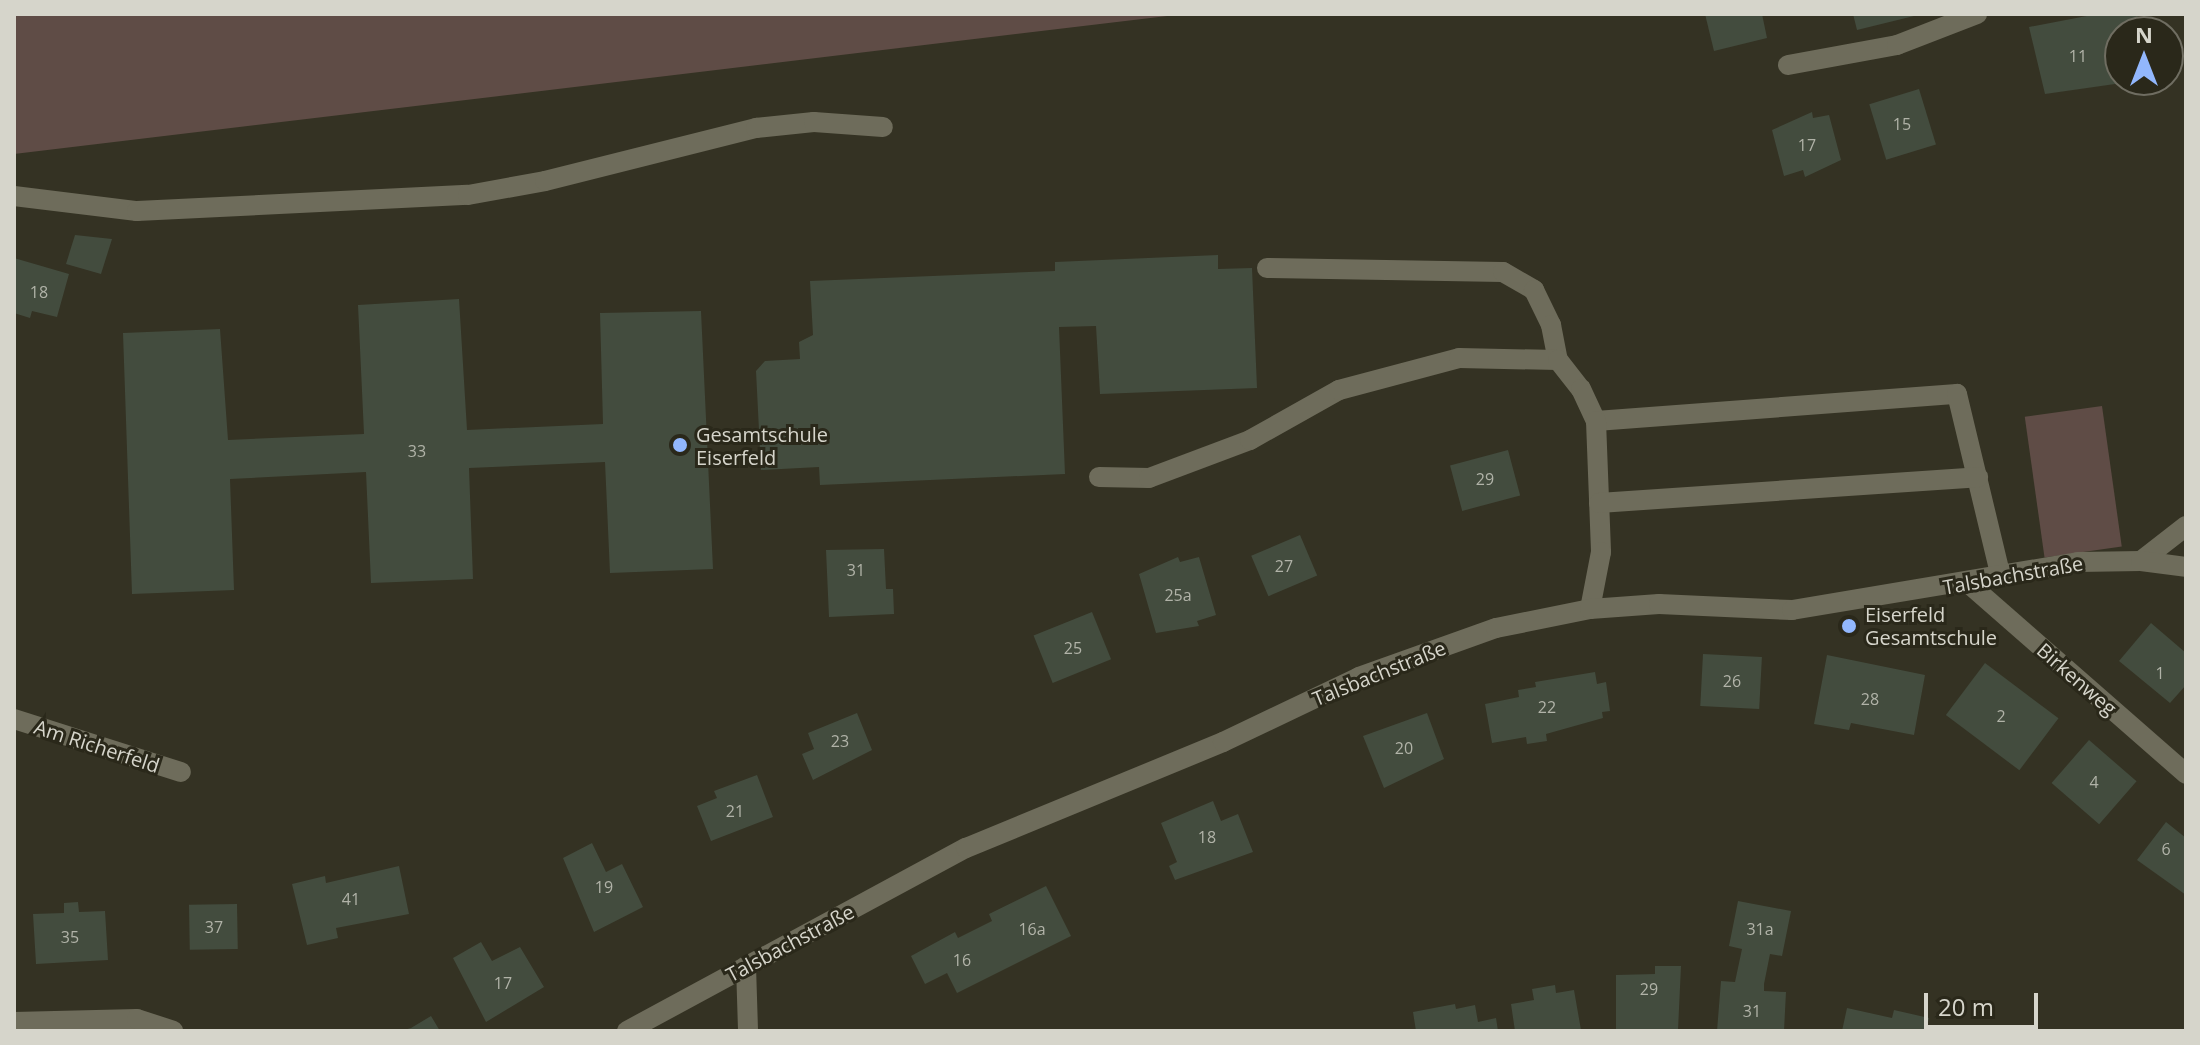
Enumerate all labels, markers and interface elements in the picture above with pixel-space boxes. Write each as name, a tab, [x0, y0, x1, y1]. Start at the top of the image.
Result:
north arrow	[2104, 16, 2184, 96]
text: N	[2135, 19, 2153, 49]
house number: 11	[2069, 46, 2087, 66]
house number: 15	[1893, 114, 1911, 134]
house number: 17	[1798, 135, 1816, 155]
house number: 18	[30, 282, 48, 302]
place label: Gesamtschule Eiserfeld	[696, 422, 828, 469]
marker: Gesamtschule Eiserfeld	[671, 436, 689, 454]
house number: 33	[408, 441, 426, 461]
house number: 29	[1476, 469, 1494, 489]
street label: Talsbachstraße	[1941, 551, 2085, 599]
house number: 27	[1275, 556, 1293, 576]
house number: 31	[847, 560, 865, 580]
house number: 25a	[1164, 585, 1192, 605]
place label: Eiserfeld Gesamtschule	[1865, 602, 1997, 649]
marker: Eiserfeld Gesamtschule	[1840, 617, 1858, 635]
street label: Talsbachstraße	[1309, 635, 1449, 711]
house number: 25	[1064, 638, 1082, 658]
street label: Birkenweg	[2032, 638, 2122, 720]
house number: 1	[2155, 663, 2165, 683]
house number: 26	[1723, 671, 1741, 691]
house number: 28	[1861, 689, 1879, 709]
house number: 22	[1538, 697, 1556, 717]
house number: 2	[1996, 706, 2006, 726]
street label: Am Richerfeld	[31, 714, 163, 778]
house number: 23	[831, 731, 849, 751]
house number: 20	[1395, 738, 1413, 758]
house number: 4	[2089, 772, 2099, 792]
house number: 21	[726, 801, 744, 821]
house number: 18	[1198, 827, 1216, 847]
house number: 6	[2161, 839, 2171, 859]
house number: 19	[595, 877, 613, 897]
house number: 41	[342, 889, 360, 909]
street label: Talsbachstraße	[722, 899, 858, 987]
house number: 37	[205, 917, 223, 937]
house number: 16a	[1018, 919, 1046, 939]
house number: 31a	[1746, 919, 1774, 939]
house number: 35	[61, 927, 79, 947]
house number: 16	[953, 950, 971, 970]
house number: 17	[494, 973, 512, 993]
scale bar	[1928, 977, 2042, 1027]
house number: 29	[1640, 979, 1658, 999]
text: 20 m	[1938, 990, 1994, 1023]
house number: 31	[1743, 1001, 1761, 1021]

